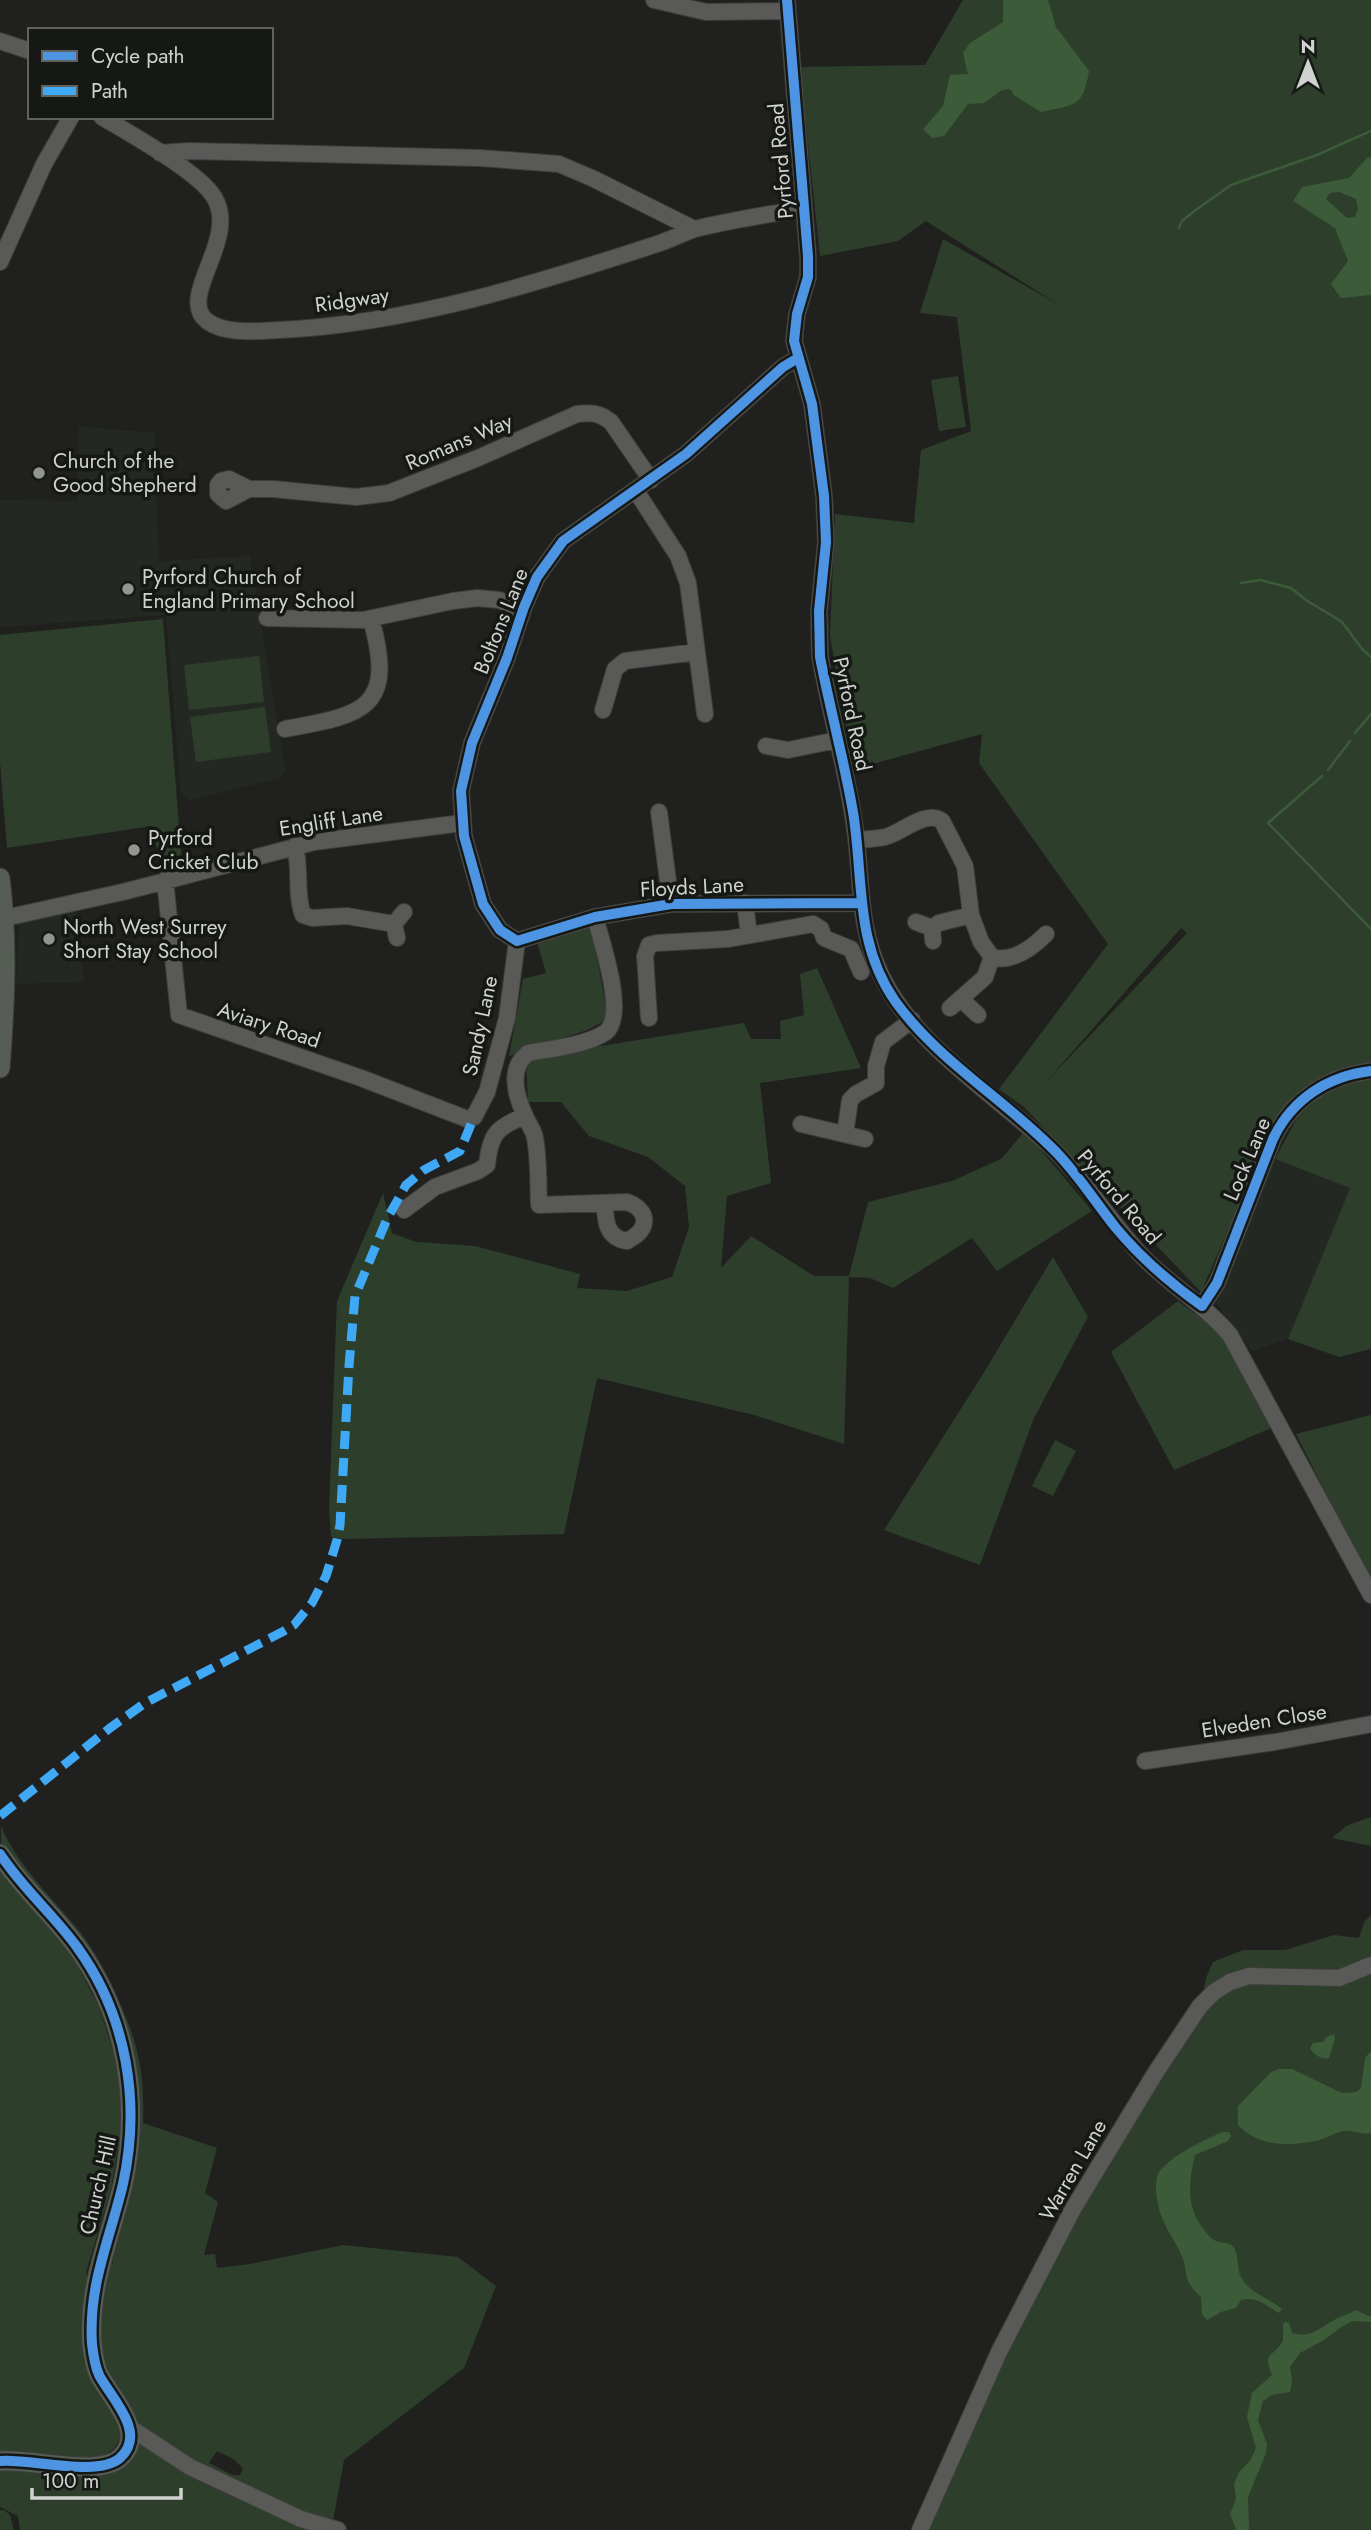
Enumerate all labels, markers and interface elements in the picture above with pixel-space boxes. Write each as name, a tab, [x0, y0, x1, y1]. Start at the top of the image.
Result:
legend	[28, 28, 273, 119]
north arrow	[1273, 28, 1343, 98]
text: N	[1300, 33, 1316, 60]
text: Cycle path	[91, 41, 184, 71]
text: Path	[91, 76, 128, 106]
street label: Pyrford Road	[761, 102, 801, 220]
street label: Ridgway	[313, 280, 392, 320]
street label: Romans Way	[401, 406, 518, 478]
place label: Church of the Good Shepherd	[53, 446, 197, 500]
marker: Church of the Good Shepherd	[31, 465, 47, 481]
place label: Pyrford Church of England Primary School	[142, 562, 355, 616]
street label: Boltons Lane	[466, 563, 536, 678]
marker: Pyrford Church of England Primary School	[120, 581, 136, 597]
street label: Pyrford Road	[825, 654, 879, 774]
street label: Engliff Lane	[277, 798, 385, 844]
place label: Pyrford Cricket Club	[148, 823, 258, 877]
marker: Pyrford Cricket Club	[126, 842, 142, 858]
street label: Floyds Lane	[639, 869, 745, 905]
place label: North West Surrey Short Stay School	[63, 912, 227, 966]
marker: North West Surrey Short Stay School	[41, 931, 57, 947]
street label: Sandy Lane	[455, 973, 505, 1079]
street label: Aviary Road	[214, 994, 324, 1056]
street label: Lock Lane	[1216, 1113, 1278, 1205]
street label: Pyrford Road	[1070, 1143, 1168, 1251]
street label: Elveden Close	[1199, 1696, 1329, 1746]
street label: Warren Lane	[1032, 2114, 1114, 2226]
street label: Church Hill	[72, 2133, 124, 2237]
scale bar	[32, 2456, 180, 2500]
text: 100 m	[42, 2466, 99, 2496]

